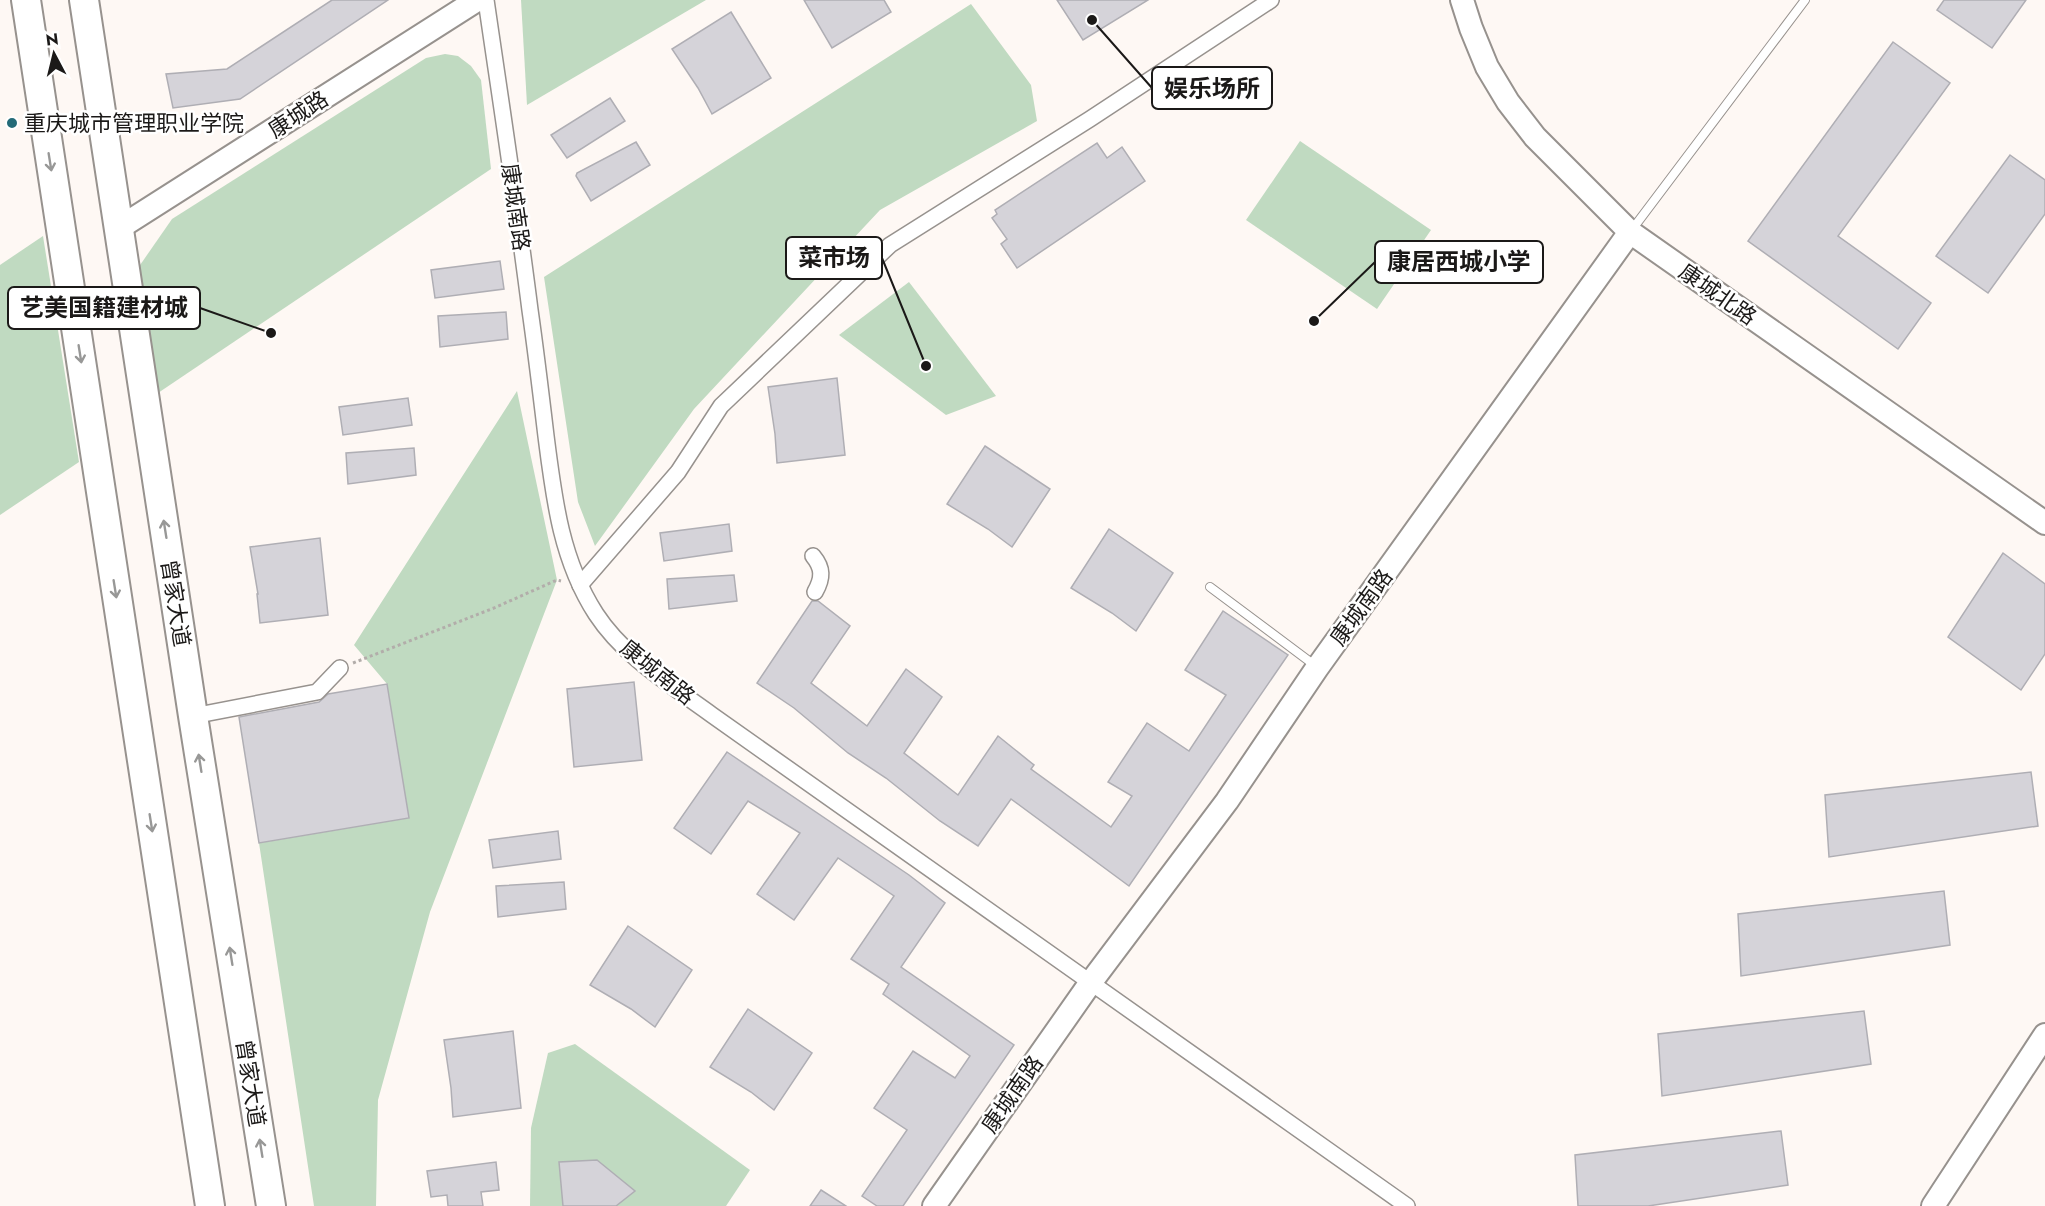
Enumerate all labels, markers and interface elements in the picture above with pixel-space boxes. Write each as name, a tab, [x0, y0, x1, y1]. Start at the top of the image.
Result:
north arrow	[24, 24, 84, 84]
text: N	[45, 27, 60, 52]
callout: 娱乐场所	[1152, 67, 1272, 109]
text: 娱乐场所	[1164, 71, 1260, 106]
street label: 康城路	[262, 83, 334, 145]
place label: 重庆城市管理职业学院	[24, 107, 244, 139]
marker: 重庆城市管理职业学院	[5, 116, 19, 130]
one-way arrow	[45, 151, 56, 171]
street label: 康城南路	[494, 161, 538, 253]
callout: 菜市场	[786, 237, 882, 279]
text: 菜市场	[798, 240, 870, 275]
callout: 康居西城小学	[1375, 241, 1543, 283]
text: 康居西城小学	[1387, 244, 1531, 279]
street label: 康城北路	[1673, 256, 1763, 332]
callout: 艺美国籍建材城	[8, 287, 200, 329]
text: 艺美国籍建材城	[20, 290, 188, 325]
one-way arrow	[74, 344, 85, 364]
one-way arrow	[159, 519, 170, 539]
street label: 曾家大道	[153, 557, 199, 649]
street label: 康城南路	[1322, 562, 1400, 652]
one-way arrow	[110, 578, 121, 598]
street label: 康城南路	[614, 632, 702, 712]
one-way arrow	[195, 754, 206, 773]
one-way arrow	[146, 813, 157, 832]
one-way arrow	[225, 946, 236, 966]
street label: 曾家大道	[228, 1037, 274, 1129]
street label: 康城南路	[974, 1049, 1050, 1139]
one-way arrow	[256, 1139, 267, 1159]

